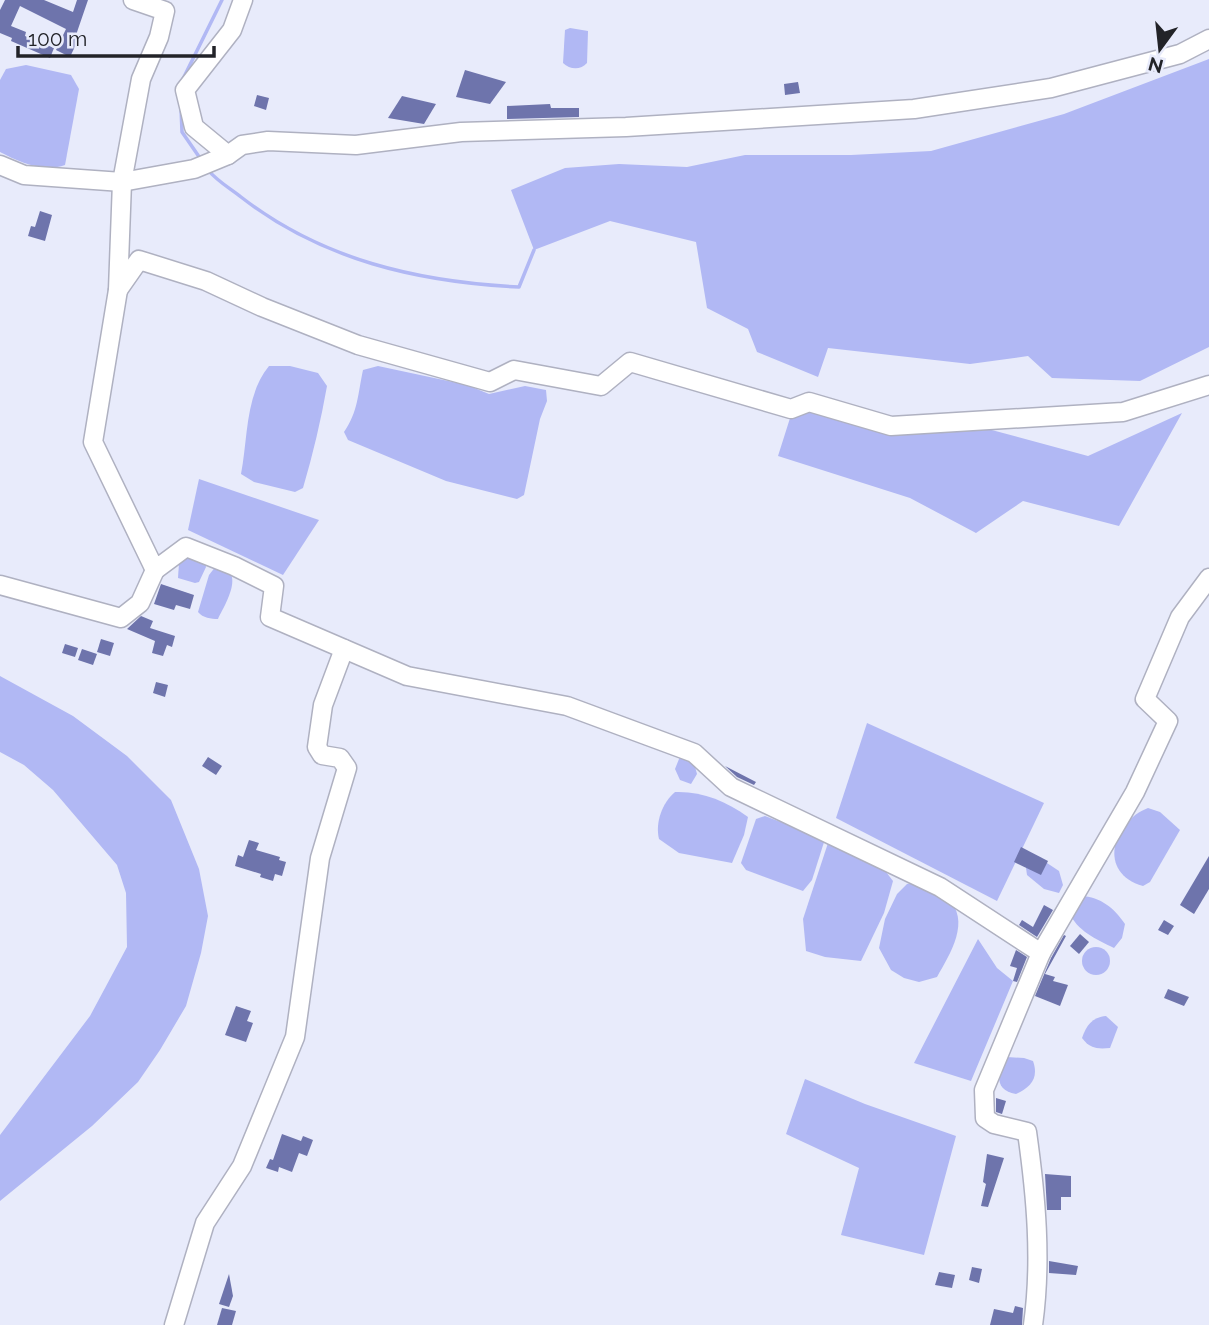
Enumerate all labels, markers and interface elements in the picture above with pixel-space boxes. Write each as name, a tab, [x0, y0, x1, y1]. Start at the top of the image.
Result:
scale bar	[18, 14, 214, 58]
north arrow	[1125, 14, 1195, 84]
text: 100 m	[28, 26, 87, 51]
text: N	[1146, 53, 1165, 78]

